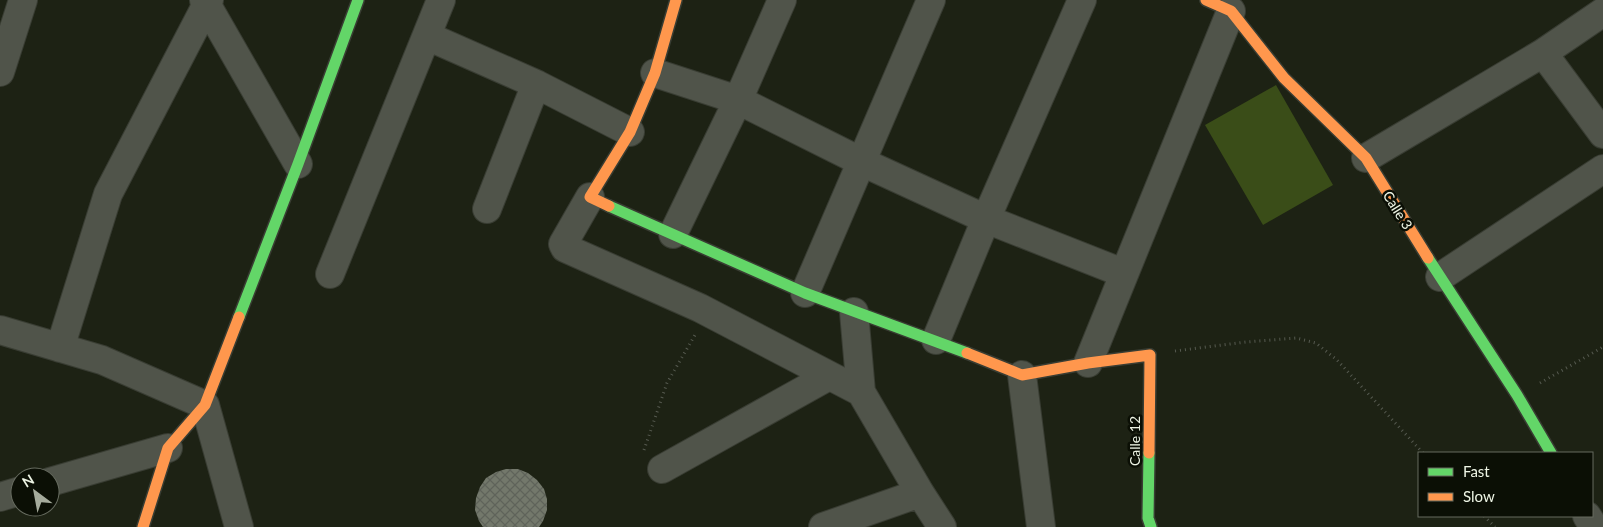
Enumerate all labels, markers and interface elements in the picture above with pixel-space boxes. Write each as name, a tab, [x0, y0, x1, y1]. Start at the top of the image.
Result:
street label: Calle 3	[1380, 188, 1416, 232]
street label: Calle 12	[1126, 416, 1143, 466]
legend	[1418, 452, 1593, 517]
text: Fast	[1463, 462, 1490, 480]
north arrow	[10, 467, 60, 517]
text: N	[19, 470, 37, 491]
text: Slow	[1463, 487, 1495, 505]

